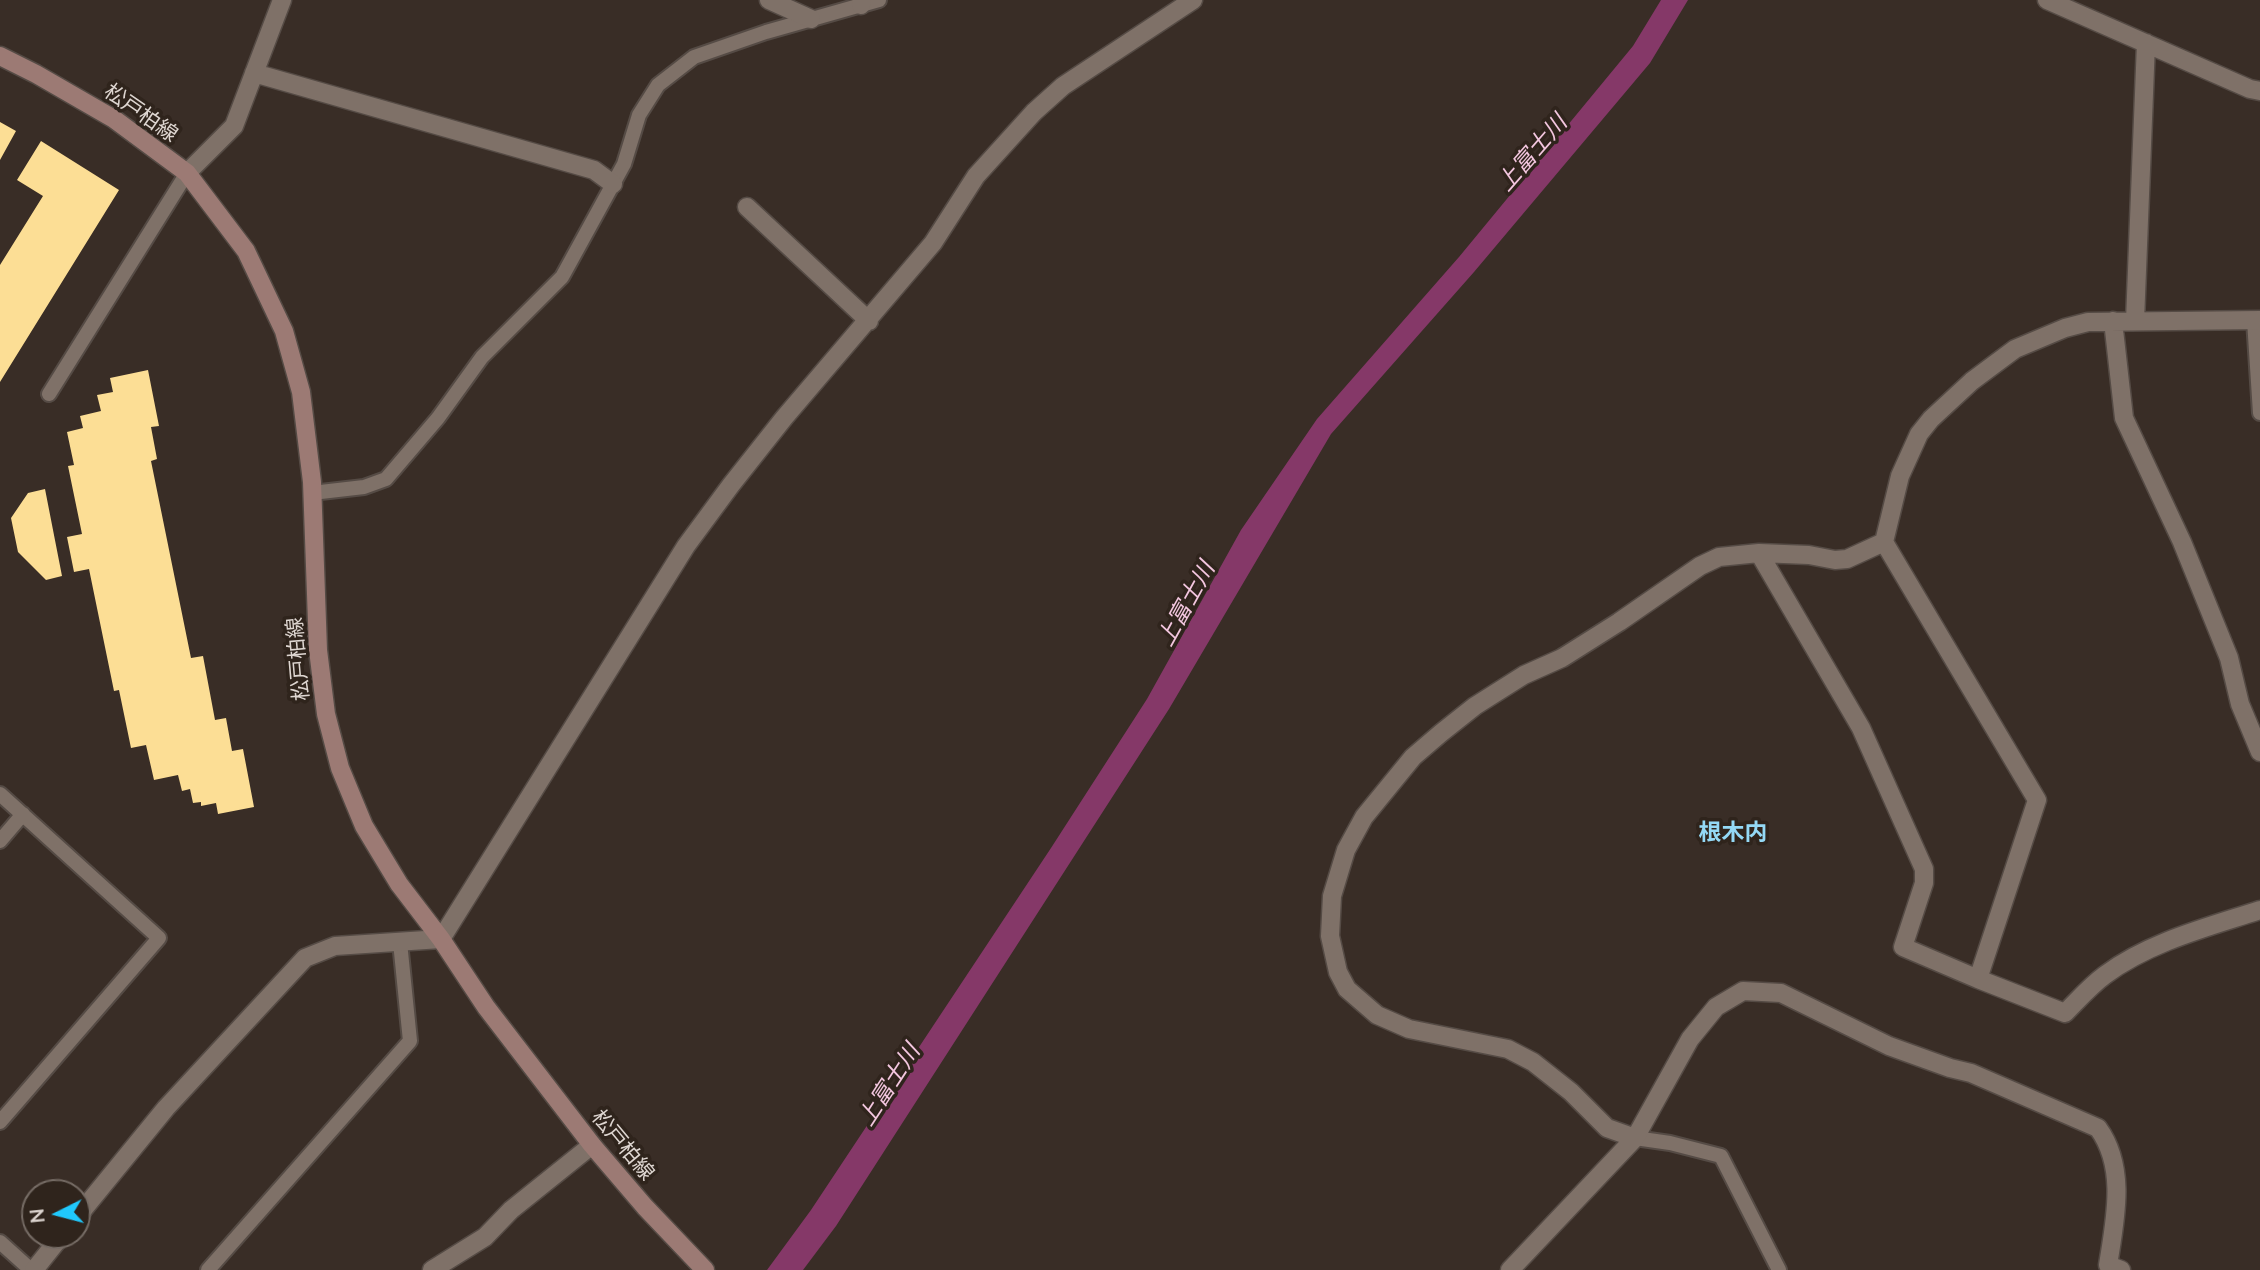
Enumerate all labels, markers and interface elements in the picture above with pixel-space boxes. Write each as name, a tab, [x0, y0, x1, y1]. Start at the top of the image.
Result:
street label: 松戸柏線	[99, 79, 183, 147]
water label: 上富士川	[1491, 109, 1573, 197]
water label: 上富士川	[1152, 557, 1220, 651]
street label: 松戸柏線	[282, 616, 314, 702]
district label: 根木内	[1699, 819, 1767, 847]
water label: 上富士川	[852, 1039, 926, 1131]
street label: 松戸柏線	[586, 1105, 660, 1185]
north arrow	[21, 1179, 91, 1249]
text: N	[24, 1208, 49, 1225]

